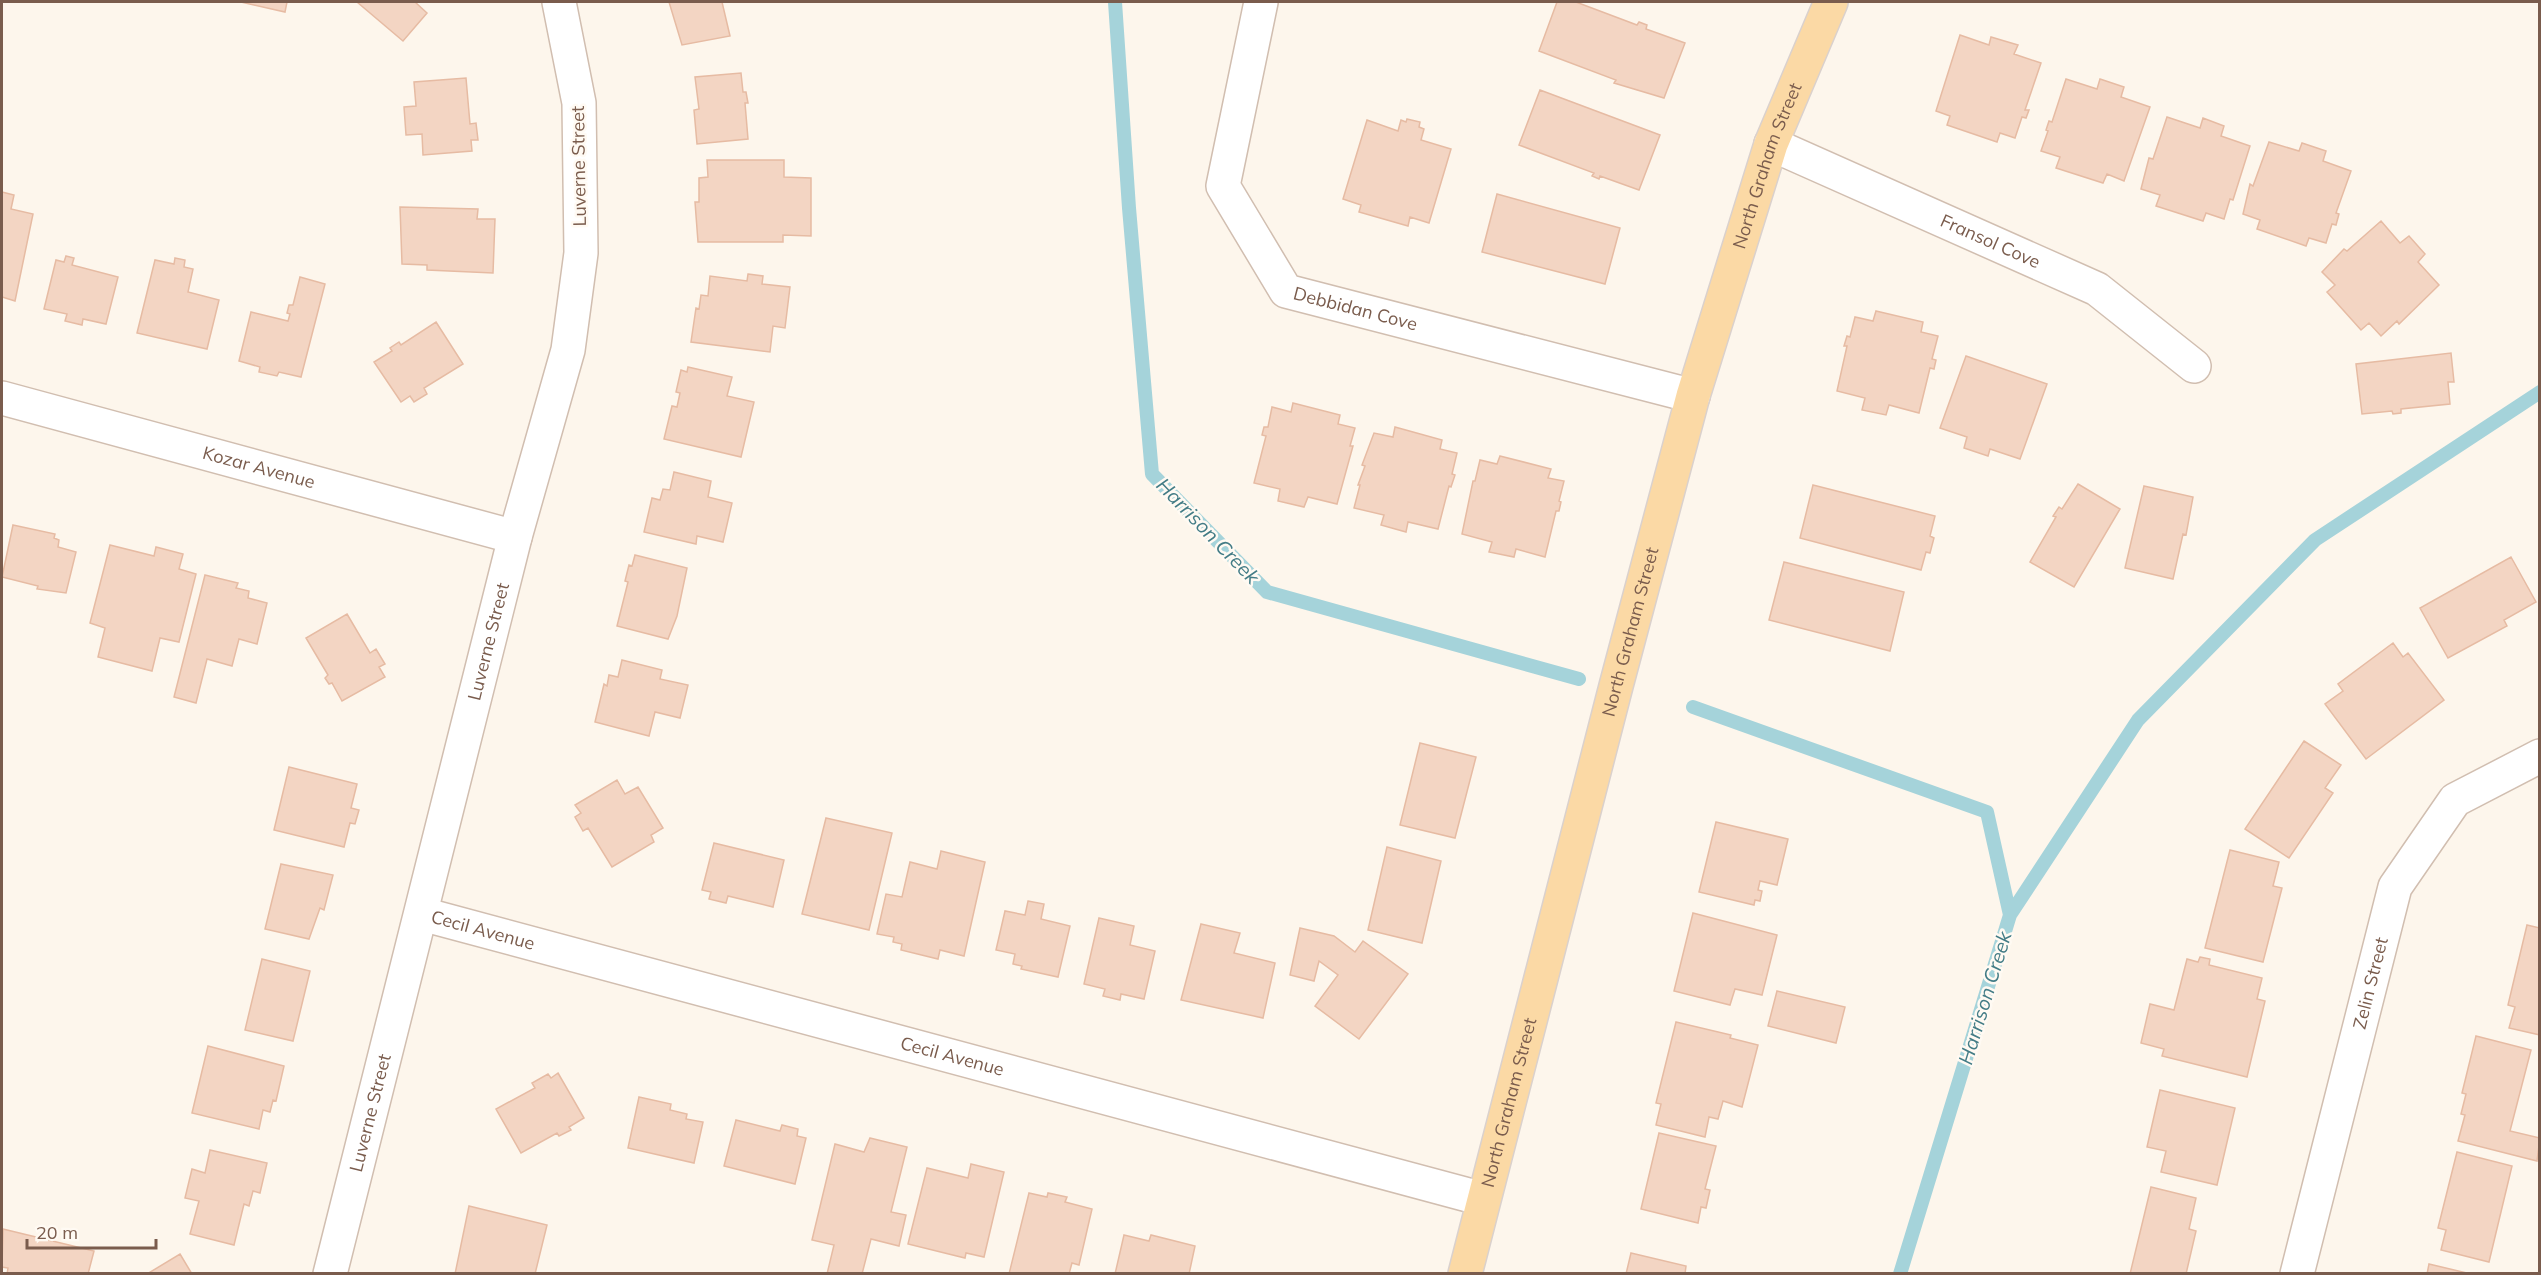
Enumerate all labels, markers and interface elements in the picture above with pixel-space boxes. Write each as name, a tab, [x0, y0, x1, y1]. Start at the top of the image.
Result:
street label: North Graham Street	[1727, 79, 1807, 252]
street label: Luverne Street	[566, 106, 591, 226]
street label: Fransol Cove	[1937, 209, 2044, 273]
street label: Debbidan Cove	[1291, 281, 1420, 335]
street label: Kozar Avenue	[200, 441, 318, 493]
water label: Harrison Creek	[1152, 472, 1266, 589]
street label: North Graham Street	[1597, 545, 1663, 719]
street label: Luverne Street	[462, 580, 514, 703]
street label: Cecil Avenue	[429, 905, 537, 955]
water label: Harrison Creek	[1952, 928, 2017, 1067]
street label: Zelin Street	[2347, 935, 2393, 1031]
street label: North Graham Street	[1476, 1015, 1541, 1190]
street label: Cecil Avenue	[898, 1031, 1007, 1081]
street label: Luverne Street	[344, 1052, 396, 1174]
scale bar	[27, 1212, 156, 1250]
text: 20 m	[36, 1221, 78, 1244]

